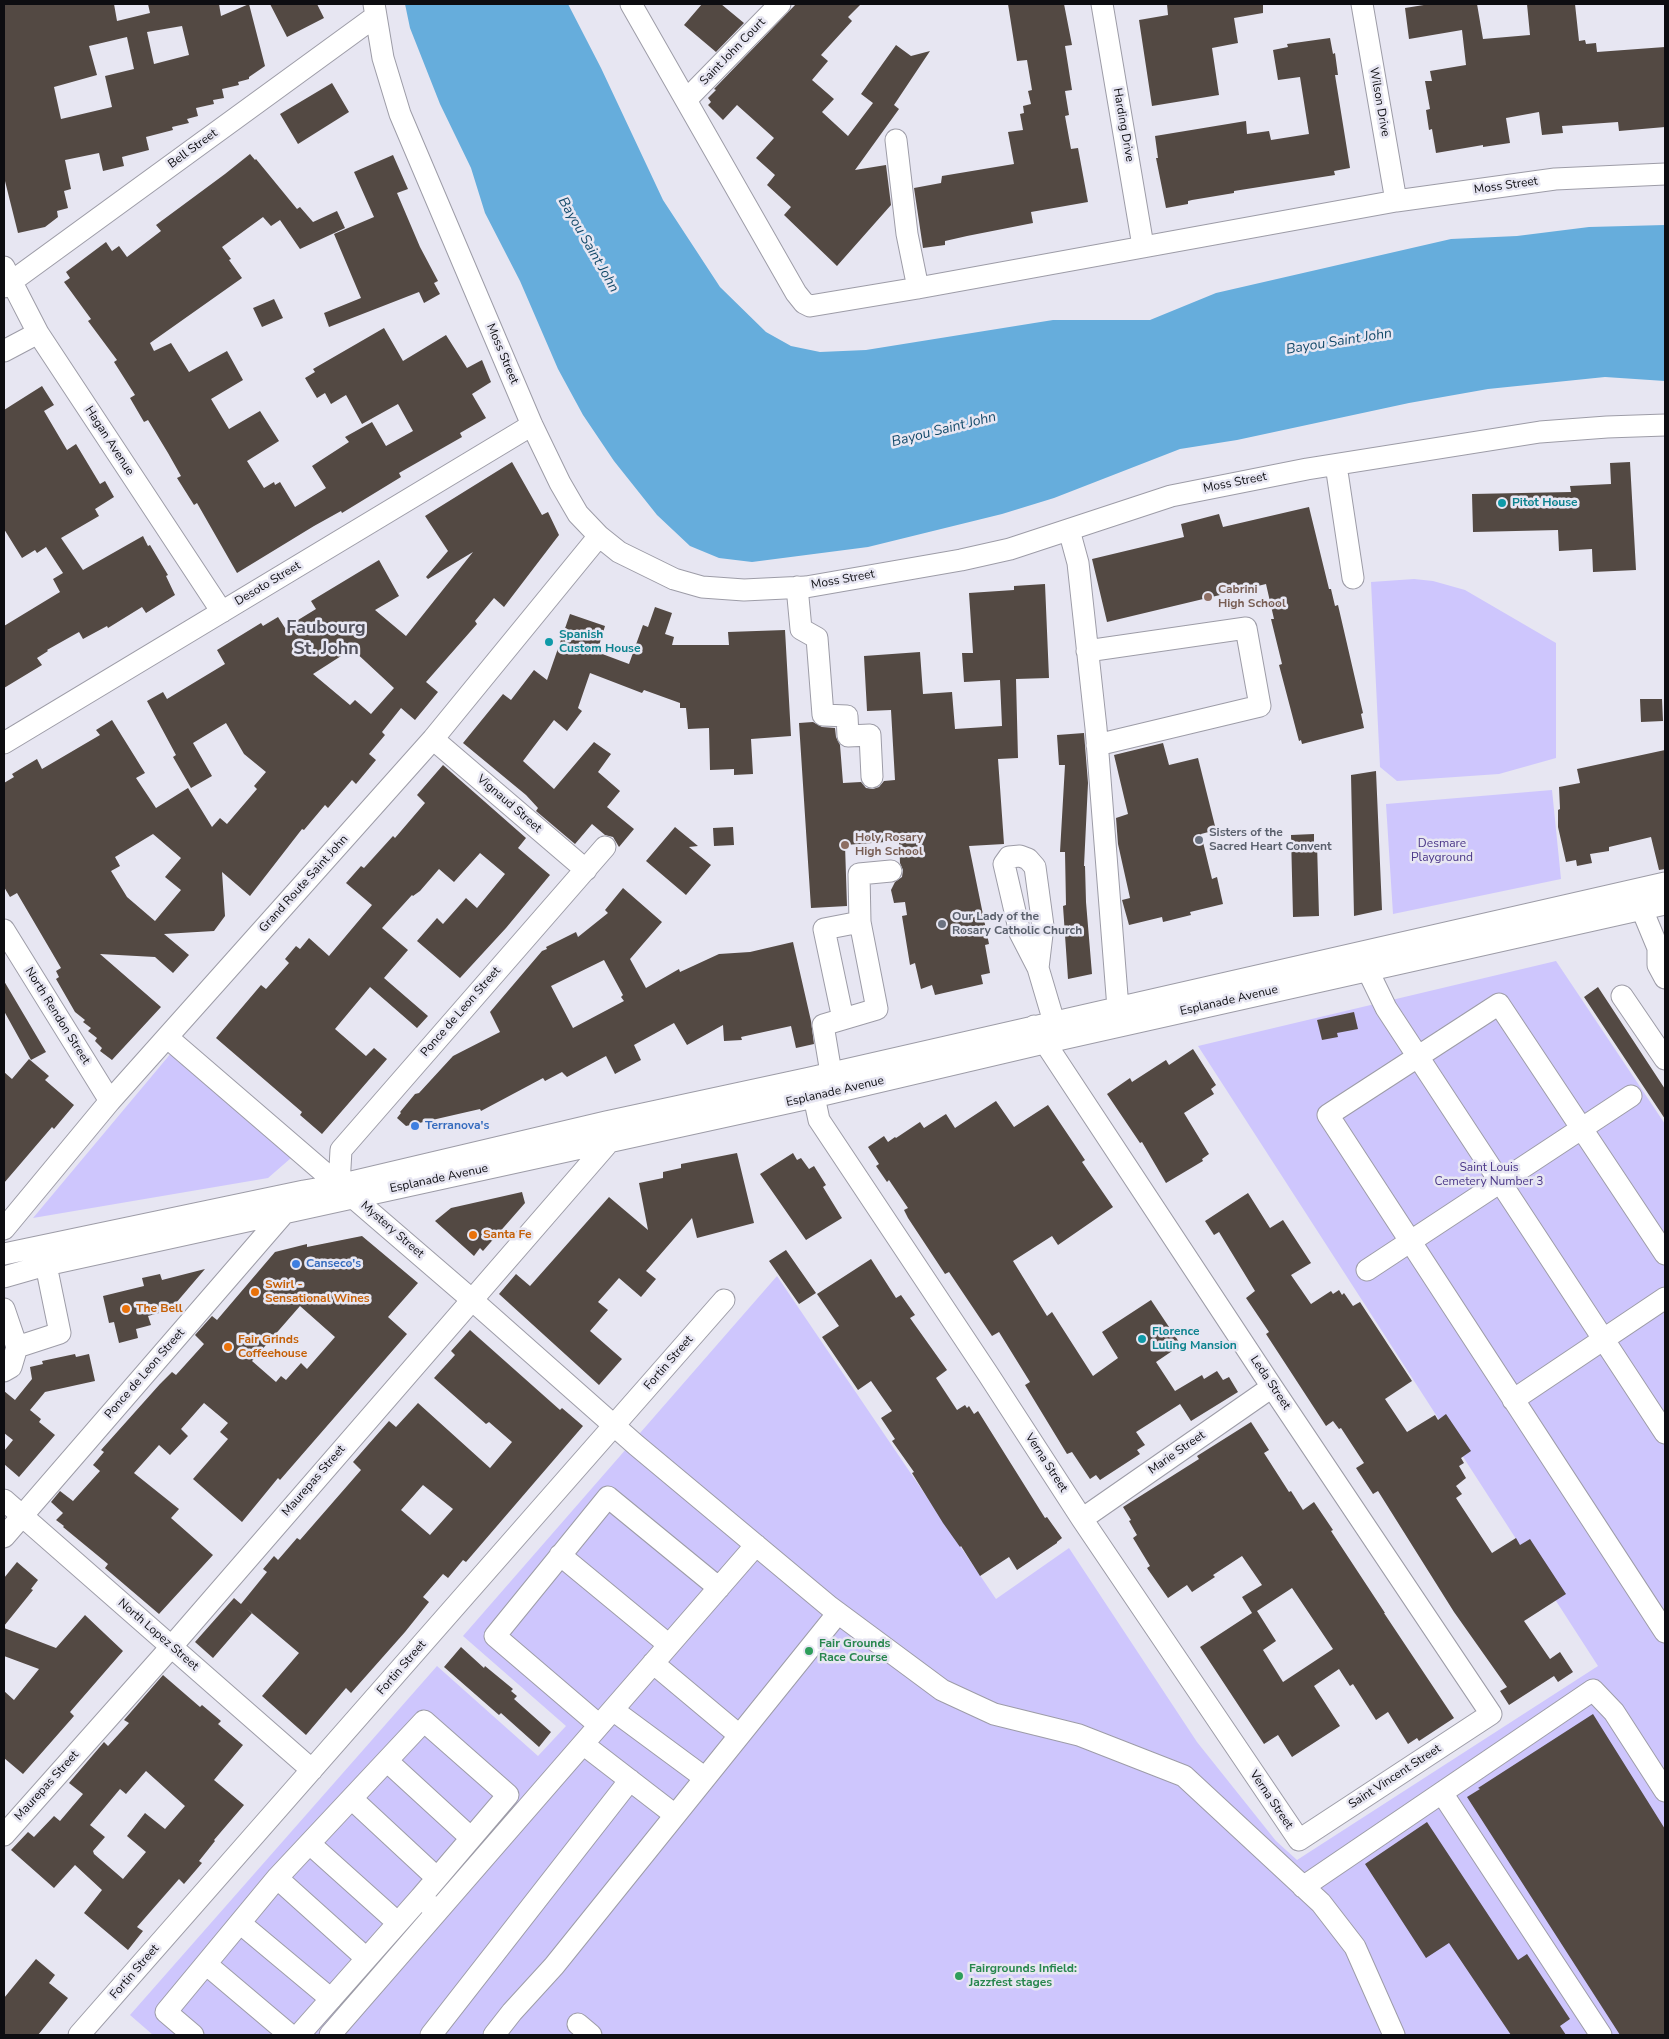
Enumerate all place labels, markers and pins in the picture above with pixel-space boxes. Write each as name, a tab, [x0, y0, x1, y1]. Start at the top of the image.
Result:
place label: Pitot House	[1512, 496, 1578, 510]
marker: Pitot House	[1496, 497, 1508, 509]
place label: Cabrini High School	[1218, 583, 1286, 611]
marker: Cabrini High School	[1202, 591, 1214, 603]
place label: Spanish Custom House	[559, 628, 640, 656]
marker: Spanish Custom House	[543, 636, 555, 648]
place label: Sisters of the Sacred Heart Convent	[1209, 826, 1332, 854]
place label: Holy Rosary High School	[855, 831, 923, 859]
marker: Sisters of the Sacred Heart Convent	[1193, 834, 1205, 846]
marker: Holy Rosary High School	[839, 839, 851, 851]
place label: Our Lady of the Rosary Catholic Church	[952, 910, 1082, 938]
marker: Our Lady of the Rosary Catholic Church	[936, 918, 948, 930]
place label: Terranova's	[425, 1119, 489, 1133]
marker: Terranova's	[409, 1120, 421, 1132]
place label: Santa Fe	[483, 1228, 532, 1242]
marker: Santa Fe	[467, 1229, 479, 1241]
place label: Canseco's	[306, 1257, 361, 1271]
marker: Canseco's	[290, 1258, 302, 1270]
place label: Swirl - Sensational Wines	[265, 1278, 370, 1306]
marker: Swirl - Sensational Wines	[249, 1286, 261, 1298]
place label: The Bell	[136, 1302, 183, 1316]
marker: The Bell	[120, 1303, 132, 1315]
place label: Florence Luling Mansion	[1152, 1325, 1237, 1353]
place label: Fair Grinds Coffeehouse	[238, 1333, 307, 1361]
marker: Florence Luling Mansion	[1136, 1333, 1148, 1345]
marker: Fair Grinds Coffeehouse	[222, 1341, 234, 1353]
place label: Fair Grounds Race Course	[819, 1637, 890, 1665]
marker: Fair Grounds Race Course	[803, 1645, 815, 1657]
place label: Fairgrounds Infield: Jazzfest stages	[969, 1962, 1077, 1990]
marker: Fairgrounds Infield: Jazzfest stages	[953, 1970, 965, 1982]

